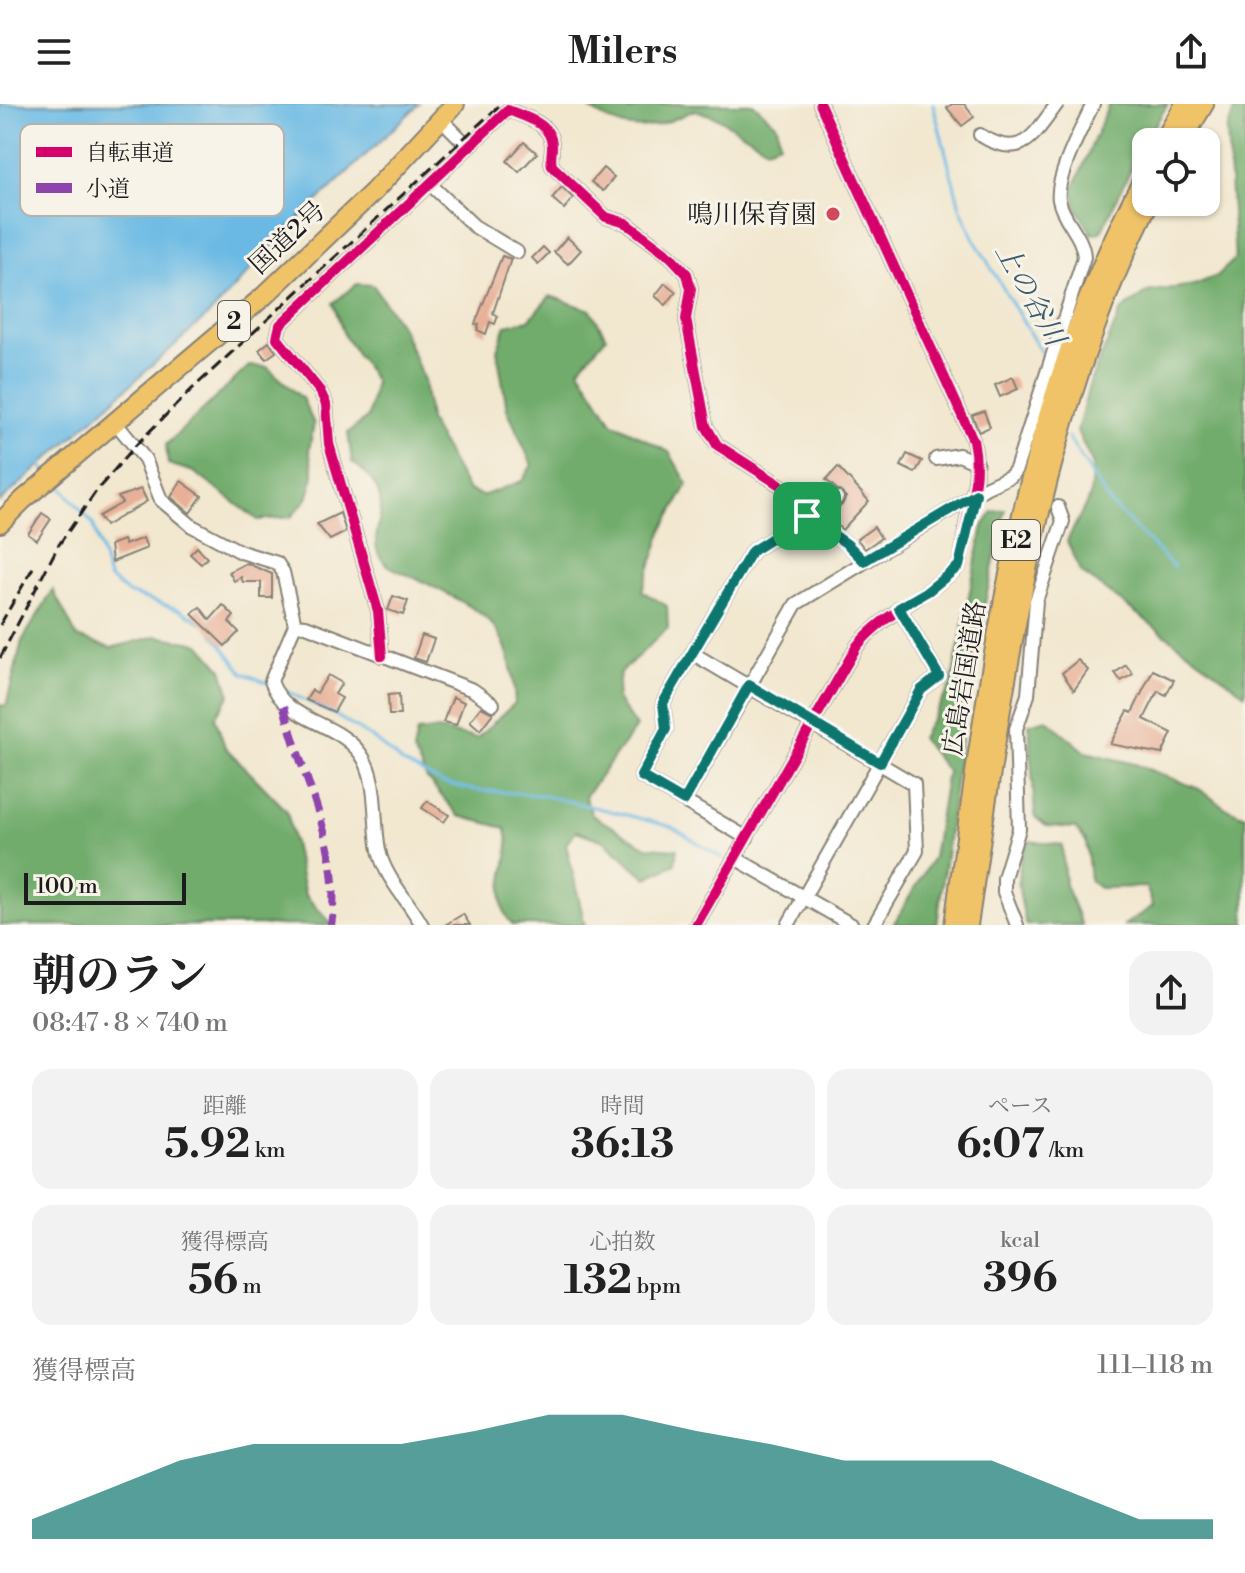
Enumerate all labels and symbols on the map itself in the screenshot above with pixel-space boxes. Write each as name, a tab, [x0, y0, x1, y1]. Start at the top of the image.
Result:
legend	[20, 124, 284, 216]
text: 自転車道	[86, 140, 174, 167]
text: 小道	[86, 176, 130, 203]
street label: 国道2号	[243, 194, 333, 281]
place label: 鳴川保育園	[687, 199, 817, 231]
marker: 鳴川保育園	[824, 205, 842, 223]
water label: 上の谷川	[987, 237, 1074, 355]
road number: 2	[218, 301, 250, 341]
pin	[773, 482, 841, 550]
road number: E2	[992, 520, 1040, 560]
street label: 広島岩国道路	[937, 599, 993, 758]
scale bar	[24, 869, 186, 905]

